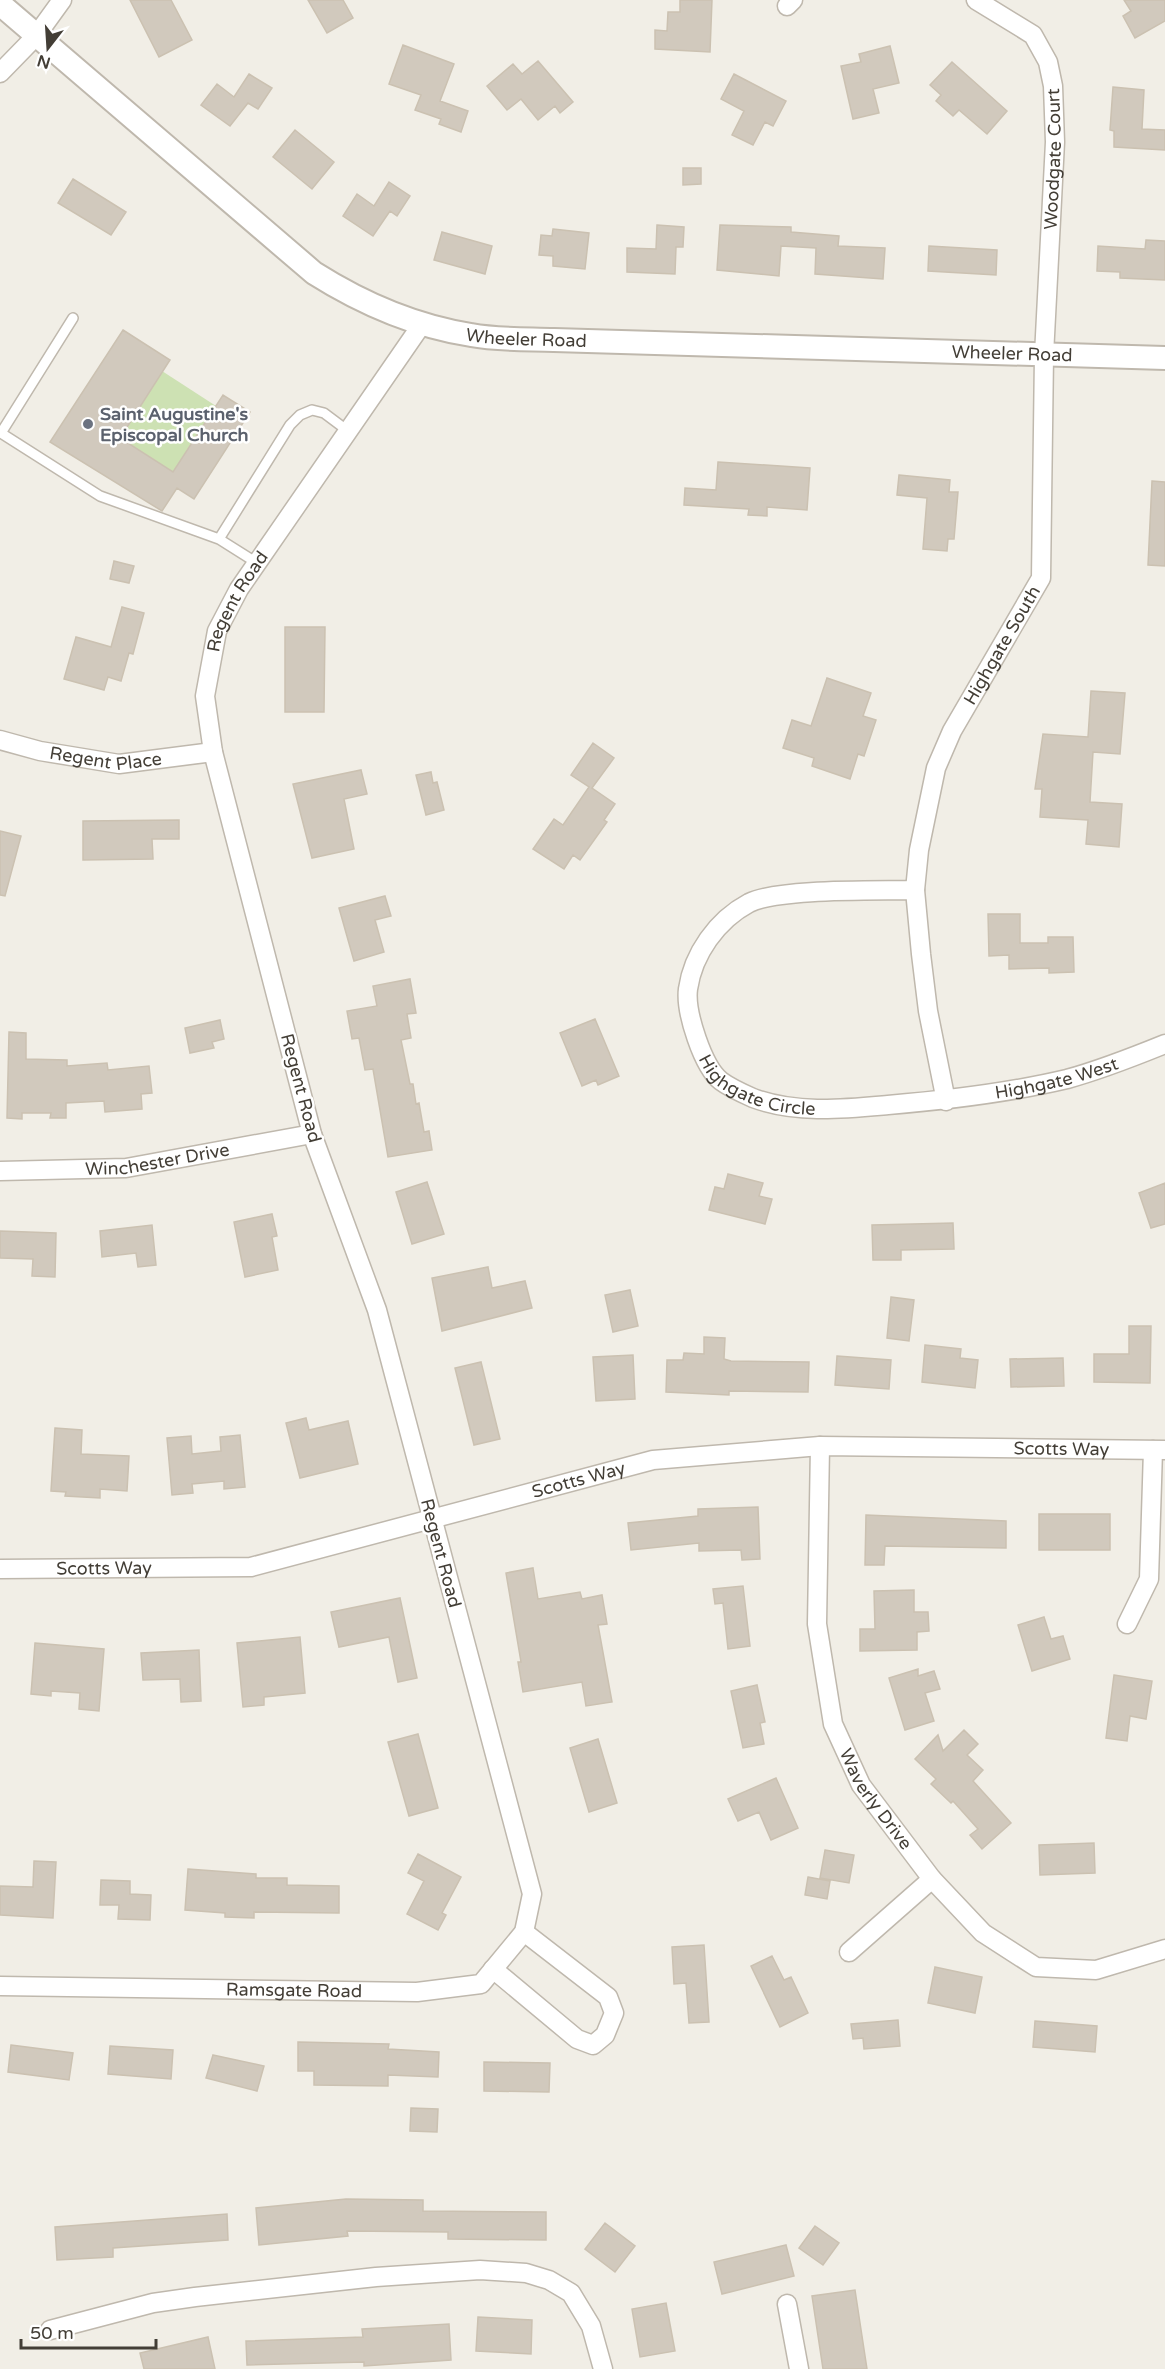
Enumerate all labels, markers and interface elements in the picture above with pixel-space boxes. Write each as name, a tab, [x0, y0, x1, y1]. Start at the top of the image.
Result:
north arrow	[18, 18, 78, 78]
text: N	[35, 50, 53, 73]
street label: Woodgate Court	[1039, 88, 1066, 230]
street label: Wheeler Road	[464, 323, 587, 352]
street label: Wheeler Road	[951, 341, 1073, 366]
place label: Saint Augustine's Episcopal Church	[100, 403, 249, 446]
marker: Saint Augustine's Episcopal Church	[81, 417, 95, 431]
street label: Regent Road	[202, 547, 273, 654]
street label: Highgate South	[959, 582, 1045, 709]
street label: Regent Place	[48, 742, 163, 775]
street label: Regent Road	[276, 1031, 326, 1145]
street label: Highgate Circle	[694, 1051, 816, 1120]
street label: Highgate West	[993, 1052, 1121, 1104]
street label: Winchester Drive	[85, 1138, 231, 1180]
street label: Scotts Way	[1013, 1437, 1110, 1460]
street label: Scotts Way	[530, 1457, 628, 1503]
street label: Regent Road	[416, 1496, 466, 1610]
street label: Scotts Way	[56, 1557, 152, 1580]
street label: Waverly Drive	[835, 1745, 917, 1854]
street label: Ramsgate Road	[226, 1978, 362, 2002]
scale bar	[21, 2312, 156, 2350]
text: 50 m	[30, 2322, 74, 2344]

